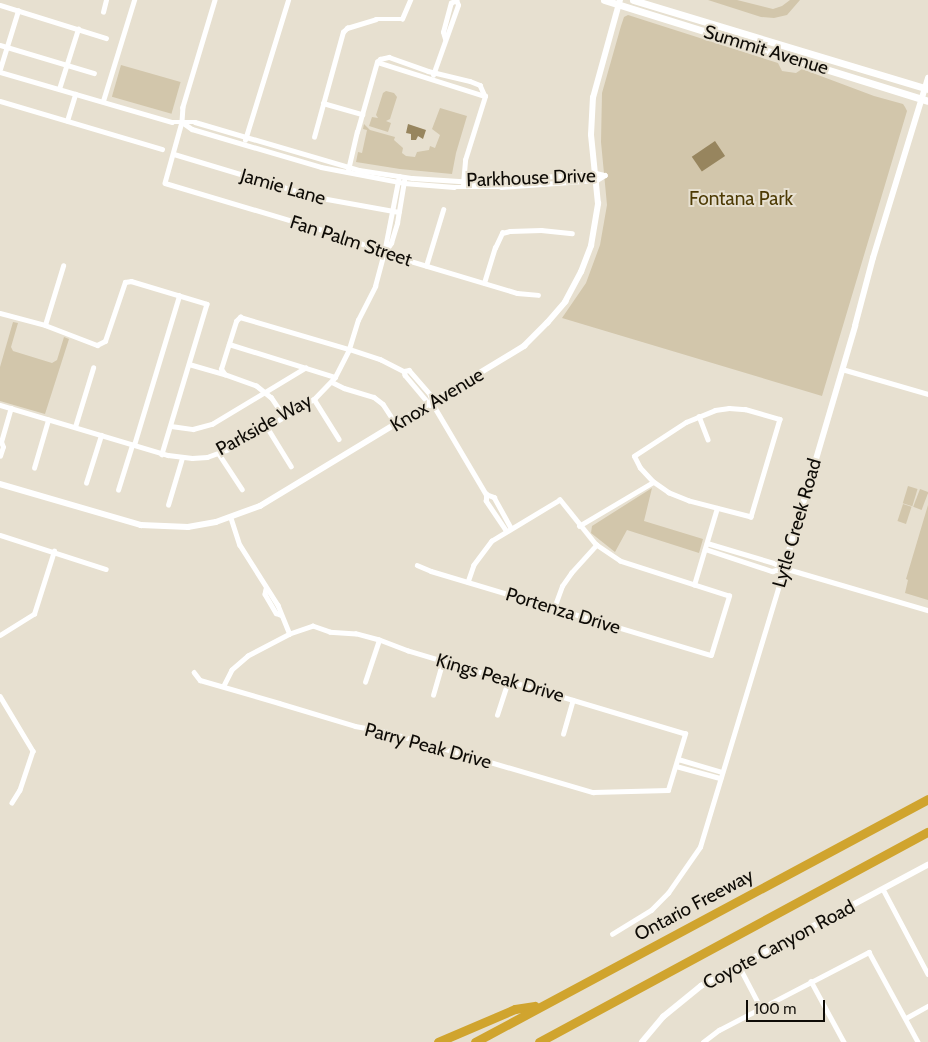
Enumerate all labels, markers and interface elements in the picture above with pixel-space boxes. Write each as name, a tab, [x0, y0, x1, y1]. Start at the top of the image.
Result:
street label: Summit Avenue	[701, 20, 831, 80]
street label: Jamie Lane	[238, 164, 328, 210]
street label: Parkhouse Drive	[466, 164, 596, 192]
park label: Fontana Park	[689, 188, 793, 210]
street label: Fan Palm Street	[287, 211, 415, 271]
street label: Knox Avenue	[386, 363, 488, 437]
street label: Parkside Way	[212, 389, 316, 461]
street label: Lytle Creek Road	[768, 456, 826, 590]
street label: Portenza Drive	[503, 583, 623, 639]
street label: Kings Peak Drive	[433, 649, 567, 707]
street label: Parry Peak Drive	[362, 718, 494, 774]
street label: Ontario Freeway	[631, 864, 757, 946]
street label: Coyote Canyon Road	[699, 895, 859, 995]
scale bar	[748, 990, 827, 1022]
text: 100 m	[754, 1000, 796, 1018]

